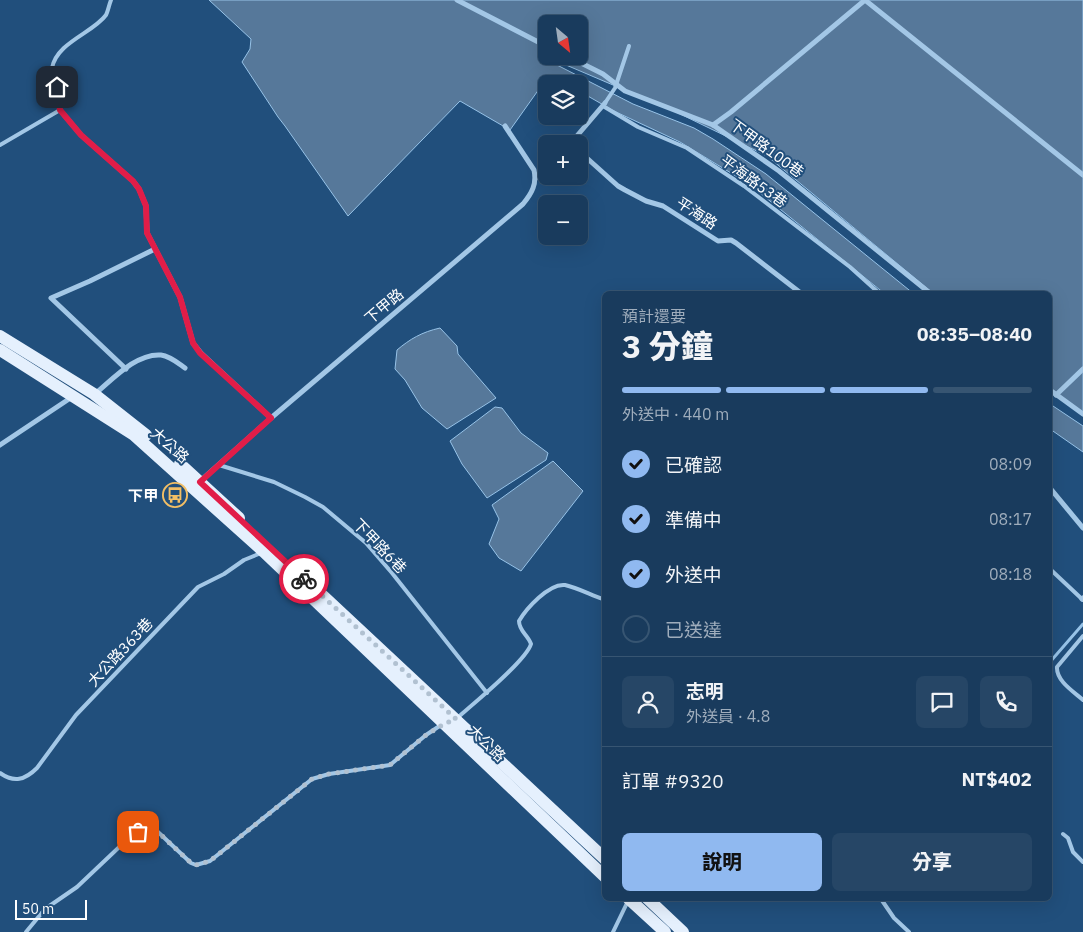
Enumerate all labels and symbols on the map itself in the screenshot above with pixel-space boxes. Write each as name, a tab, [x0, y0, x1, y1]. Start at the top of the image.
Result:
north arrow	[538, 15, 588, 65]
pin	[36, 66, 78, 108]
street label: 下甲路100巷	[726, 115, 808, 181]
street label: 平海路53巷	[717, 150, 791, 212]
street label: 平海路	[673, 193, 721, 233]
street label: 下甲路	[361, 284, 407, 328]
street label: 大公路	[147, 423, 193, 467]
bus stop icon: 下甲	[162, 482, 188, 508]
place label: 下甲	[128, 486, 158, 505]
street label: 下甲路6巷	[349, 515, 411, 577]
courier	[279, 554, 329, 604]
street label: 大公路363巷	[83, 614, 157, 690]
street label: 大公路	[464, 721, 510, 765]
pin	[117, 811, 159, 853]
scale bar	[15, 897, 88, 920]

